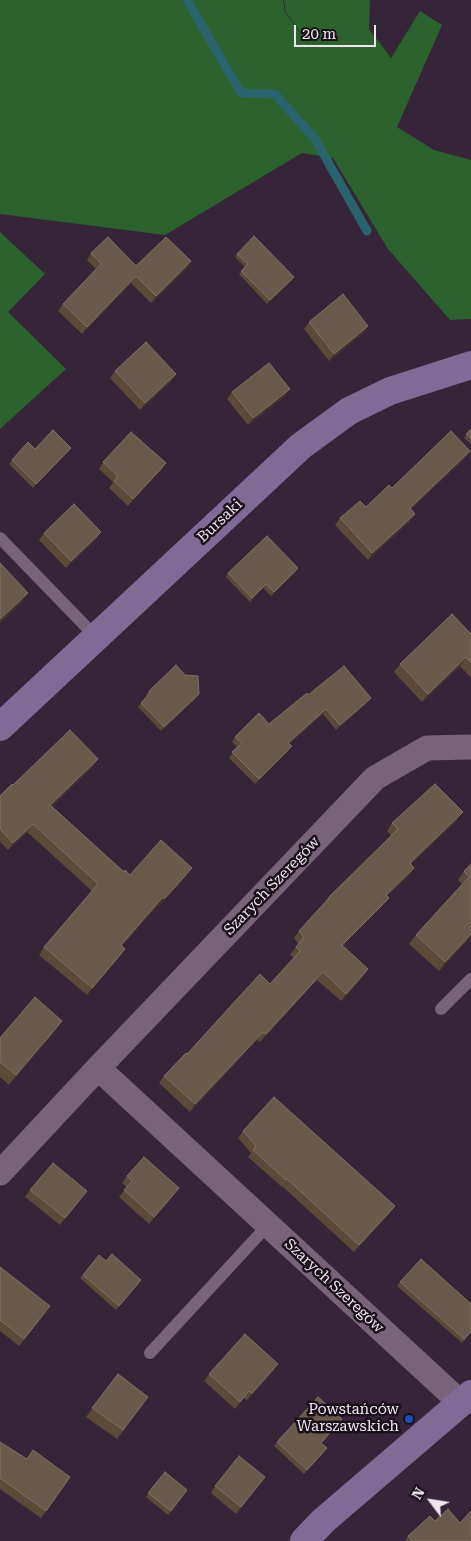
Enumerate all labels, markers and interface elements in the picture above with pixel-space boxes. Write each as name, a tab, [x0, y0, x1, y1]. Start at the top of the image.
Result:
scale bar	[296, 15, 378, 47]
text: 20 m	[302, 25, 336, 43]
street label: Bursaki	[194, 496, 246, 546]
street label: Szarych Szeregów	[220, 833, 324, 939]
street label: Szarych Szeregów	[280, 1235, 388, 1337]
place label: Powstańców Warszawskich	[296, 1401, 399, 1436]
marker: Powstańców Warszawskich	[403, 1413, 415, 1425]
north arrow	[406, 1476, 456, 1526]
text: N	[409, 1485, 428, 1502]

